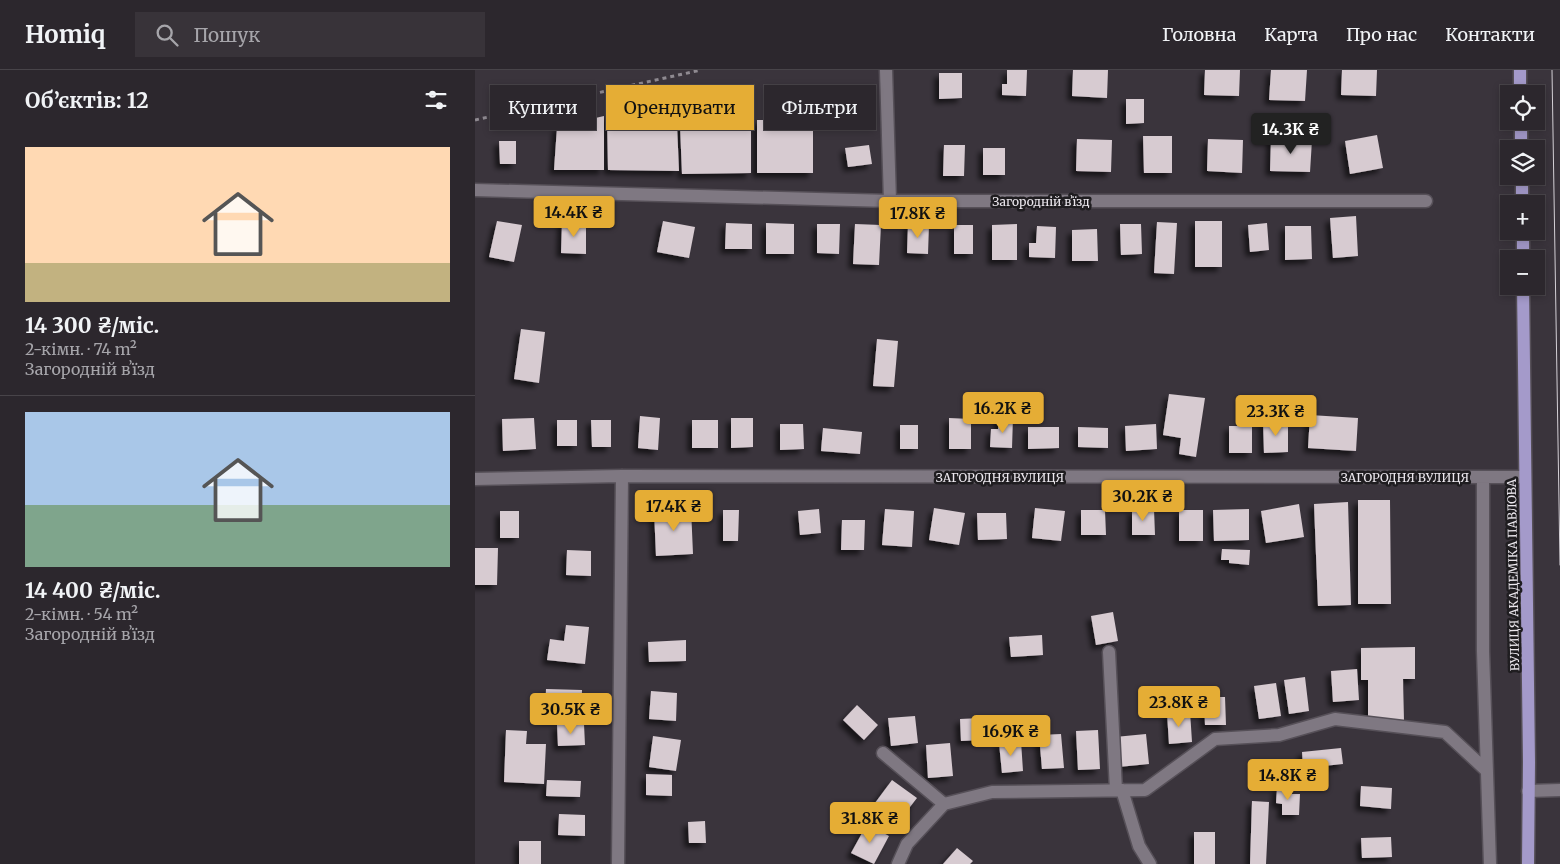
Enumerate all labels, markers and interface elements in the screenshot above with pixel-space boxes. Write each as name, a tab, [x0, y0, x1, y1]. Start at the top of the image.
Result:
search box	[135, 12, 485, 57]
text: Homiq	[25, 19, 105, 50]
icon: search	[153, 21, 181, 49]
text: Пошук	[193, 23, 260, 47]
text: Головна	[1162, 23, 1236, 46]
text: Карта	[1264, 23, 1318, 46]
text: Про нас	[1346, 23, 1417, 46]
text: Контакти	[1445, 23, 1535, 46]
chip: Купити	[490, 85, 596, 130]
chip: Орендувати	[606, 85, 754, 130]
chip: Фільтри	[764, 85, 876, 130]
map controls	[1500, 85, 1545, 295]
button: locate	[1500, 85, 1545, 130]
icon: filters	[422, 86, 450, 114]
text: Об’єктів: 12	[25, 87, 149, 114]
pin: 14.3K ₴	[1245, 112, 1337, 155]
text: 14.3K ₴	[1262, 119, 1320, 139]
button: layers	[1500, 140, 1545, 185]
icon: home	[193, 179, 283, 269]
street label: Загородній вʼїзд	[992, 194, 1090, 209]
button: +	[1500, 195, 1545, 240]
pin: 14.4K ₴	[528, 196, 620, 238]
pin: 17.8K ₴	[872, 196, 964, 239]
text: 14.4K ₴	[545, 202, 603, 222]
text: 17.8K ₴	[890, 203, 946, 223]
button: −	[1500, 250, 1545, 295]
text: 14 300 ₴/міс.	[25, 312, 159, 339]
text: 2-кімн. · 74 m²	[25, 339, 137, 359]
text: Загородній вʼїзд	[25, 359, 155, 379]
pin: 16.2K ₴	[957, 392, 1049, 434]
pin: 23.3K ₴	[1230, 394, 1322, 437]
text: 16.2K ₴	[974, 398, 1032, 418]
text: 23.3K ₴	[1247, 401, 1305, 421]
icon: home	[193, 445, 283, 535]
street label: ЗАГОРОДНЯ ВУЛИЦЯ	[936, 470, 1065, 485]
street label: ЗАГОРОДНЯ ВУЛИЦЯ	[1341, 470, 1470, 485]
street label: ВУЛИЦЯ АКАДЕМІКА ПАВЛОВА	[1504, 478, 1522, 671]
pin: 30.2K ₴	[1097, 480, 1189, 522]
text: 30.2K ₴	[1112, 486, 1174, 506]
pin: 17.4K ₴	[628, 490, 720, 532]
text: 17.4K ₴	[646, 496, 702, 516]
text: 14 400 ₴/міс.	[25, 577, 160, 604]
text: 2-кімн. · 54 m²	[25, 604, 138, 624]
text: Загородній вʼїзд	[25, 624, 155, 644]
pin: 23.8K ₴	[1133, 686, 1225, 728]
pin: 30.5K ₴	[525, 692, 617, 735]
text: 23.8K ₴	[1149, 692, 1209, 712]
text: 30.5K ₴	[541, 699, 601, 719]
pin: 16.9K ₴	[965, 714, 1057, 757]
text: 16.9K ₴	[982, 721, 1040, 741]
pin: 14.8K ₴	[1242, 758, 1334, 801]
text: 14.8K ₴	[1259, 765, 1317, 785]
pin: 31.8K ₴	[824, 802, 916, 844]
text: 31.8K ₴	[841, 808, 899, 828]

